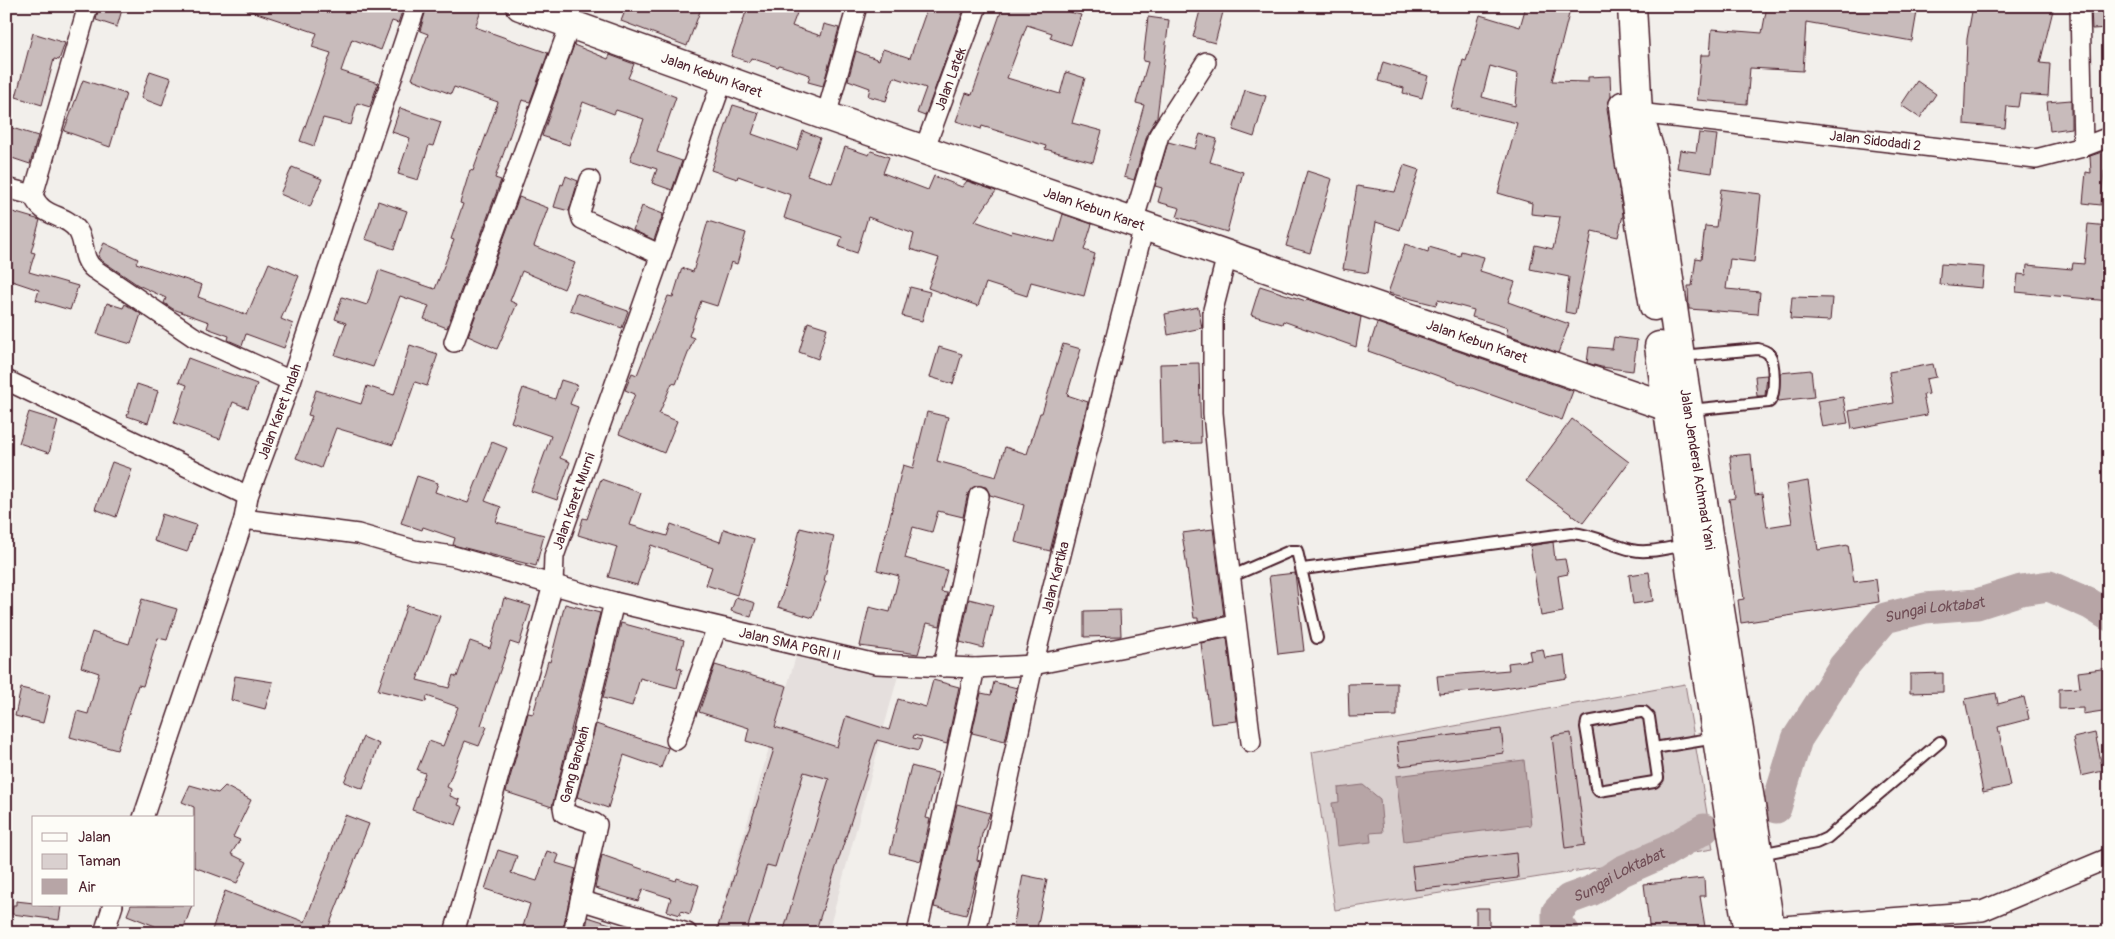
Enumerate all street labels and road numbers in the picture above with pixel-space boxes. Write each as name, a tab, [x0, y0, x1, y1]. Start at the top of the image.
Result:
street label: Jalan Latek	[931, 45, 970, 113]
street label: Jalan Kebun Karet	[659, 49, 765, 101]
street label: Jalan Sidodadi 2	[1829, 127, 1922, 154]
street label: Jalan Kebun Karet	[1041, 183, 1148, 234]
street label: Jalan Kebun Karet	[1424, 316, 1530, 366]
street label: Jalan Karet Indah	[254, 362, 305, 462]
street label: Jalan Jenderal Achmad Yani	[1677, 388, 1719, 551]
street label: Jalan Karet Murni	[548, 450, 599, 552]
street label: Jalan Kartika	[1038, 540, 1072, 616]
street label: Jalan SMA PGRI II	[737, 623, 843, 664]
street label: Gang Barokah	[556, 724, 593, 805]

